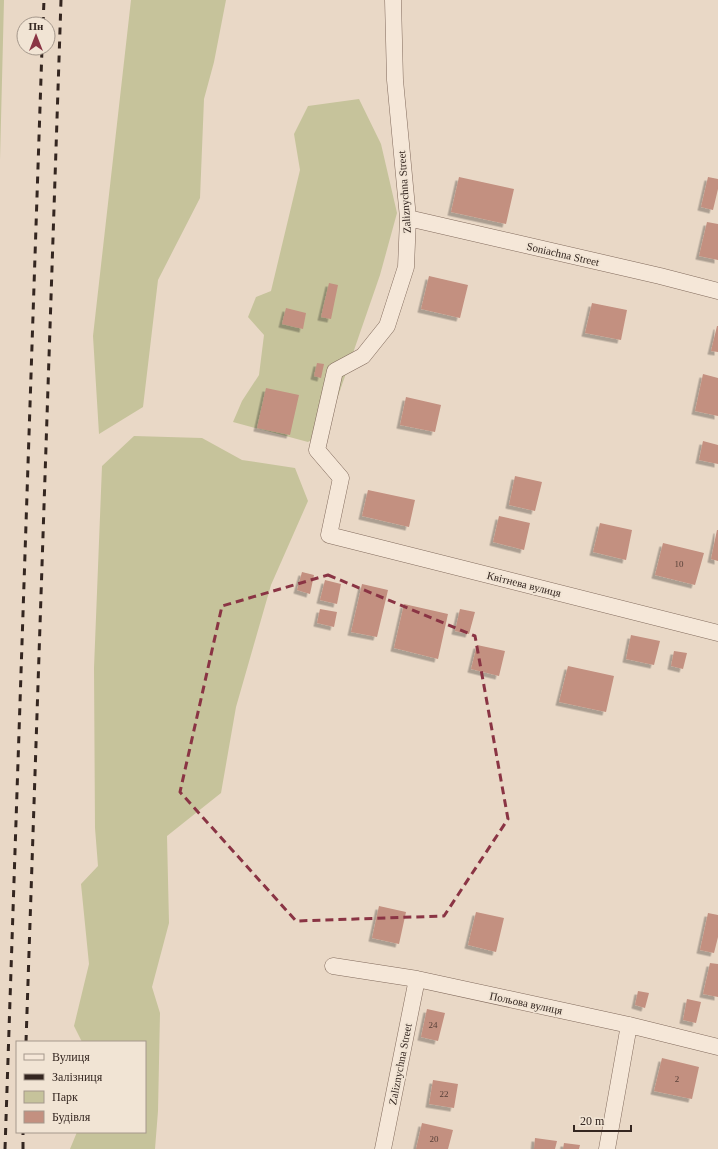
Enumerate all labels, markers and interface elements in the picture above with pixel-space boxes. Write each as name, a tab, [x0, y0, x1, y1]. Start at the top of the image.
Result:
north arrow	[16, 16, 56, 56]
text: Пн	[29, 20, 44, 32]
street label: Zaliznychna Street	[395, 150, 413, 234]
street label: Soniachna Street	[525, 240, 601, 268]
house number: 10	[675, 559, 684, 569]
street label: Квітнева вулиця	[486, 569, 562, 599]
street label: Польова вулиця	[488, 989, 564, 1017]
house number: 24	[429, 1020, 438, 1030]
street label: Zaliznychna Street	[386, 1022, 414, 1106]
legend	[16, 1041, 146, 1133]
text: Вулиця	[52, 1050, 90, 1064]
text: Залізниця	[52, 1070, 103, 1084]
house number: 2	[675, 1074, 679, 1084]
house number: 22	[440, 1089, 449, 1099]
text: Парк	[52, 1090, 78, 1104]
scale bar	[574, 1107, 631, 1133]
text: Будівля	[52, 1110, 91, 1124]
text: 20 m	[580, 1114, 605, 1128]
house number: 20	[430, 1134, 439, 1144]

